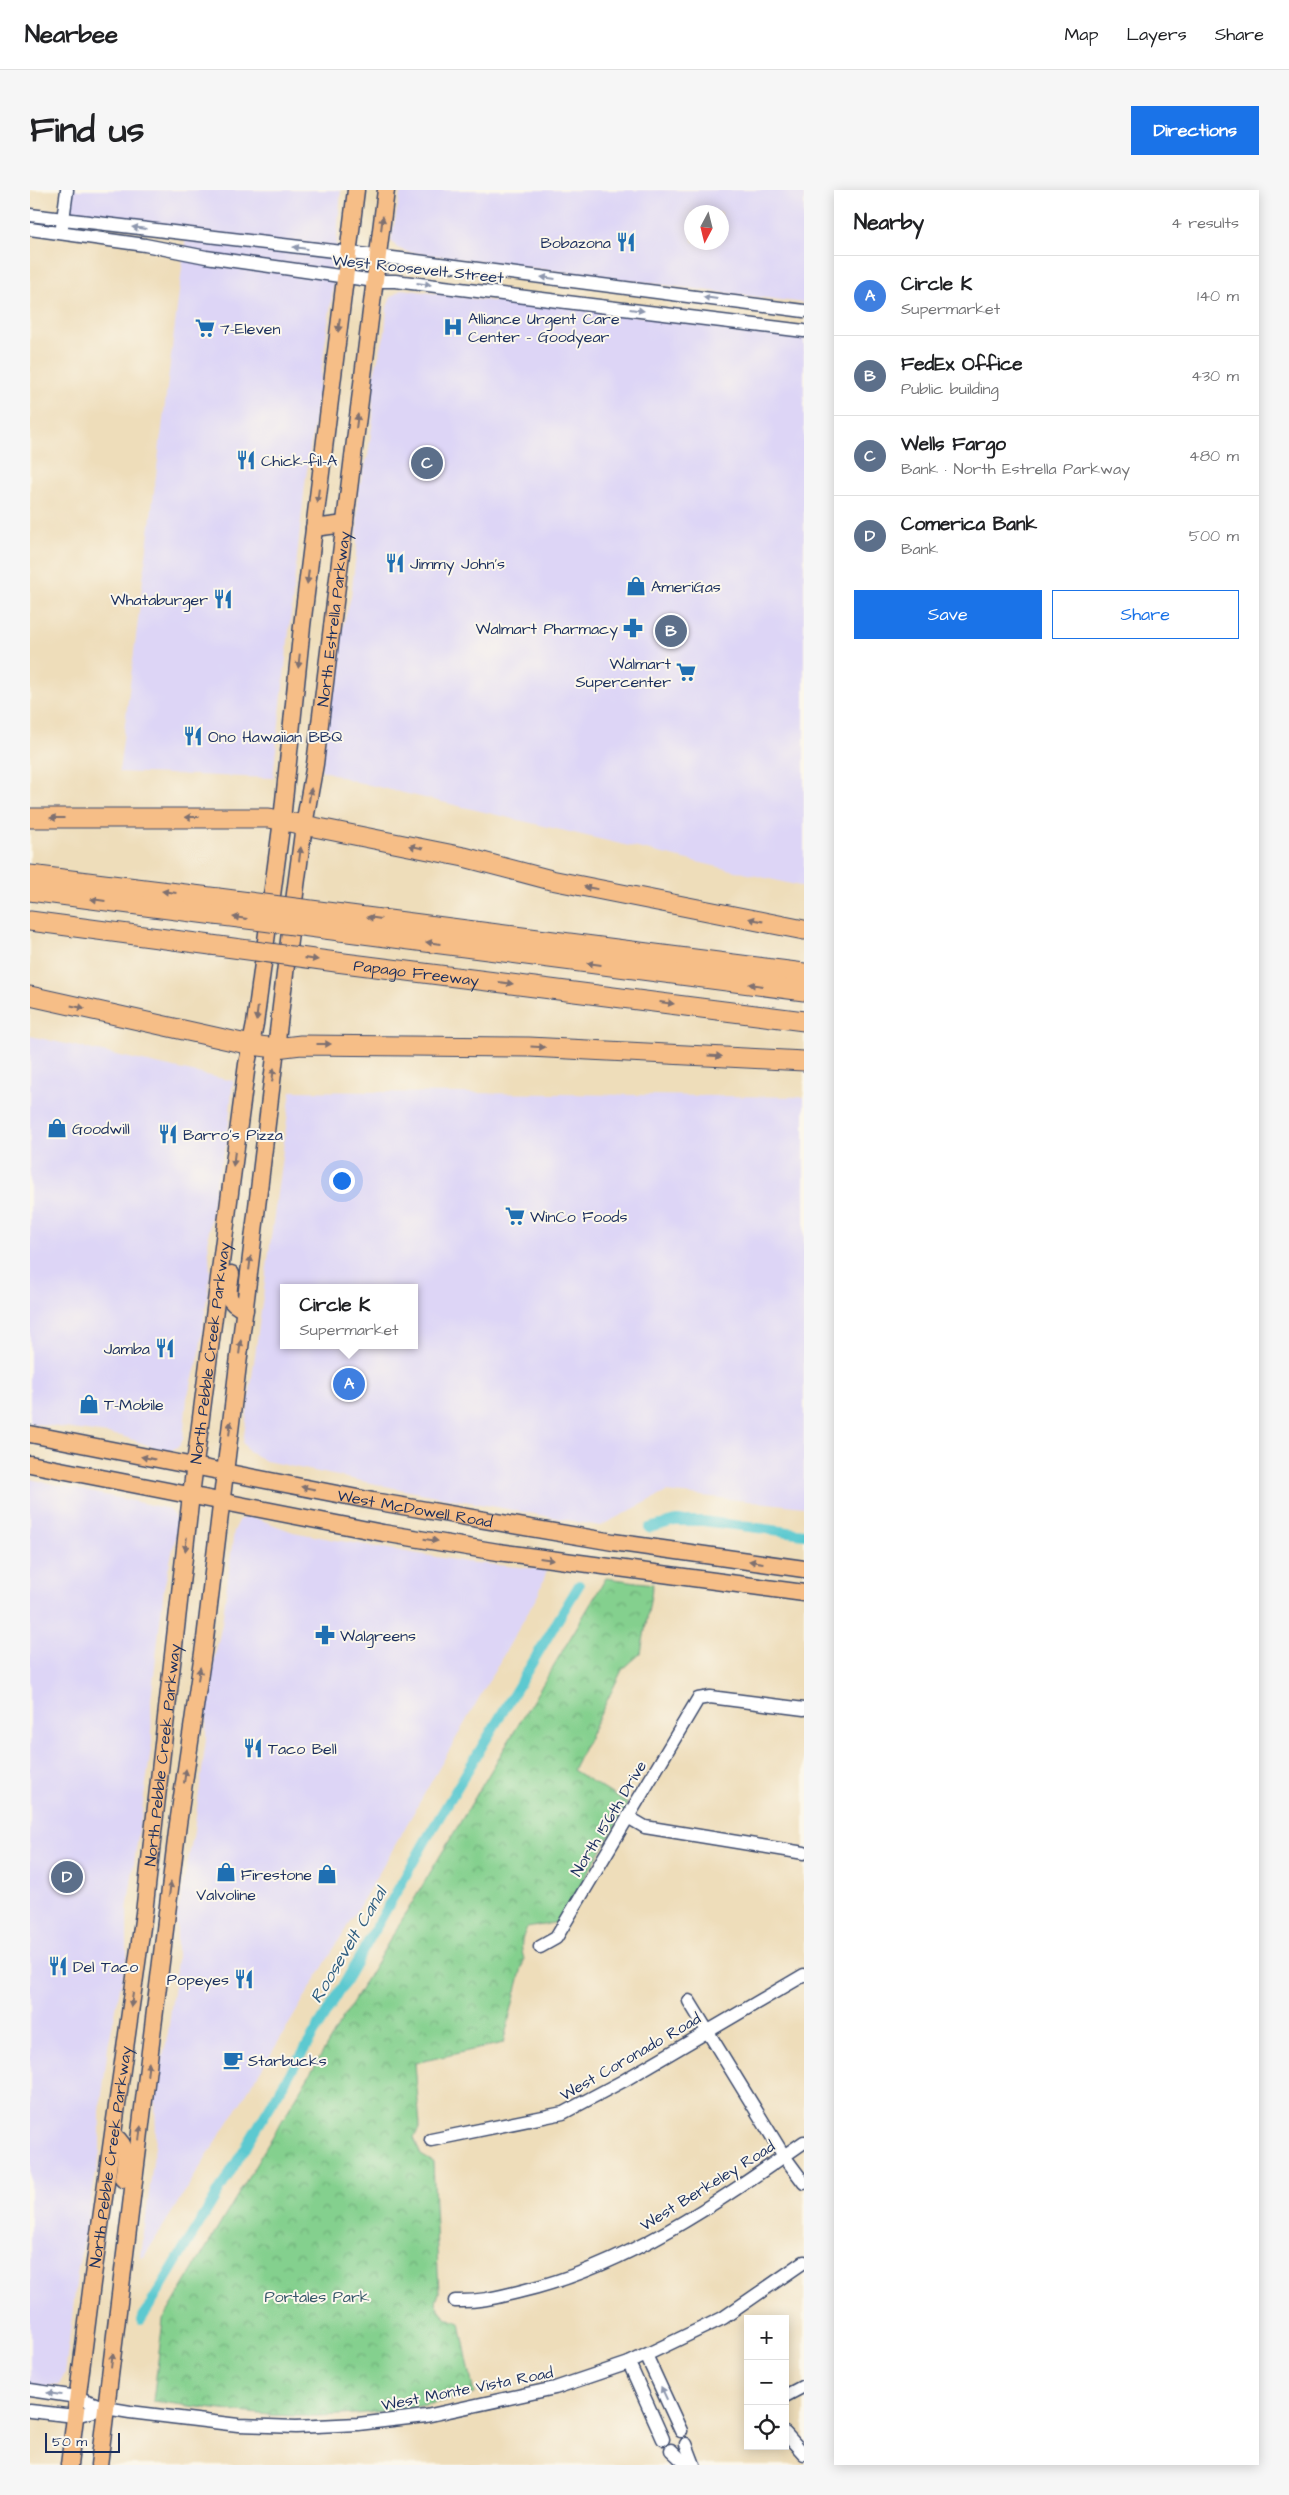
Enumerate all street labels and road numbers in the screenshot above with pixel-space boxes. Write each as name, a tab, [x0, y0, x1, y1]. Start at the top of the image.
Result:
street label: West Roosevelt Street	[331, 249, 505, 289]
street label: North Estrella Parkway	[312, 530, 357, 708]
street label: Papago Freeway	[352, 954, 480, 993]
street label: North Pebble Creek Parkway	[185, 1241, 237, 1465]
street label: West McDowell Road	[335, 1484, 494, 1533]
street label: North Pebble Creek Parkway	[139, 1643, 187, 1868]
street label: North 156th Drive	[566, 1756, 652, 1881]
street label: West Coronado Road	[556, 2008, 705, 2106]
street label: North Pebble Creek Parkway	[84, 2044, 138, 2269]
street label: West Berkeley Road	[636, 2135, 780, 2237]
street label: West Monte Vista Road	[379, 2362, 555, 2416]

